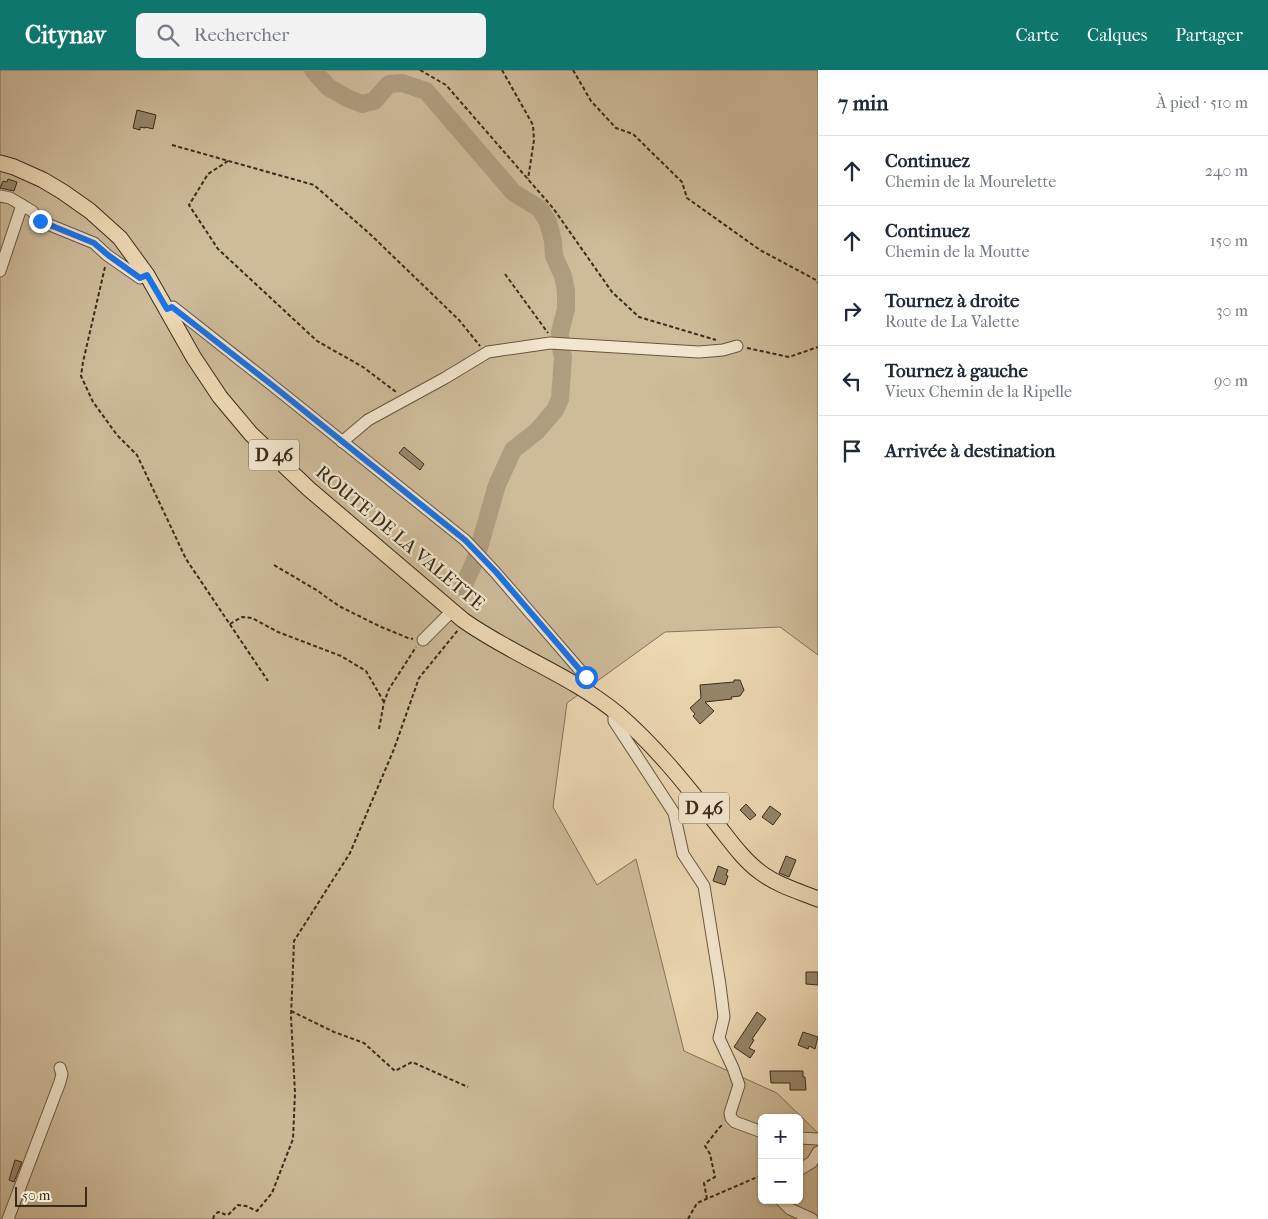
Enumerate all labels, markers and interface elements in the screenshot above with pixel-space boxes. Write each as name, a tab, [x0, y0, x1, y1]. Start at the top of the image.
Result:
search box	[136, 13, 486, 58]
text: Citynav	[25, 21, 106, 49]
icon: search	[154, 21, 182, 49]
text: Rechercher	[194, 24, 289, 46]
text: Carte	[1016, 25, 1059, 46]
text: Calques	[1087, 25, 1147, 46]
text: Partager	[1175, 25, 1243, 46]
text: 7 min	[838, 91, 889, 115]
text: À pied · 510 m	[1156, 93, 1248, 112]
text: Continuez	[885, 150, 970, 172]
icon: ahead	[838, 157, 866, 185]
text: 240 m	[1205, 161, 1248, 180]
text: Chemin de la Mourelette	[885, 172, 1056, 191]
route end	[29, 210, 52, 233]
text: Continuez	[885, 220, 970, 242]
icon: ahead	[838, 227, 866, 255]
text: 150 m	[1210, 231, 1248, 250]
text: Chemin de la Moutte	[885, 242, 1029, 261]
text: Tournez à droite	[885, 290, 1019, 312]
icon: right	[838, 297, 866, 325]
text: 30 m	[1216, 301, 1248, 320]
text: Route de La Valette	[885, 312, 1019, 331]
text: Tournez à gauche	[885, 360, 1028, 382]
icon: left	[838, 367, 866, 395]
text: 90 m	[1214, 371, 1248, 390]
text: Vieux Chemin de la Ripelle	[885, 382, 1072, 401]
icon: arrive	[838, 437, 866, 465]
road number: D 46	[249, 440, 299, 470]
text: Arrivée à destination	[885, 440, 1055, 462]
street label: ROUTE DE LA VALETTE	[311, 461, 489, 615]
route start	[575, 666, 598, 689]
road number: D 46	[679, 792, 729, 824]
map controls	[758, 1114, 803, 1204]
button: +	[758, 1114, 803, 1159]
button: −	[758, 1159, 803, 1204]
scale bar	[15, 1184, 88, 1207]
text: 50 m	[22, 1187, 50, 1204]

